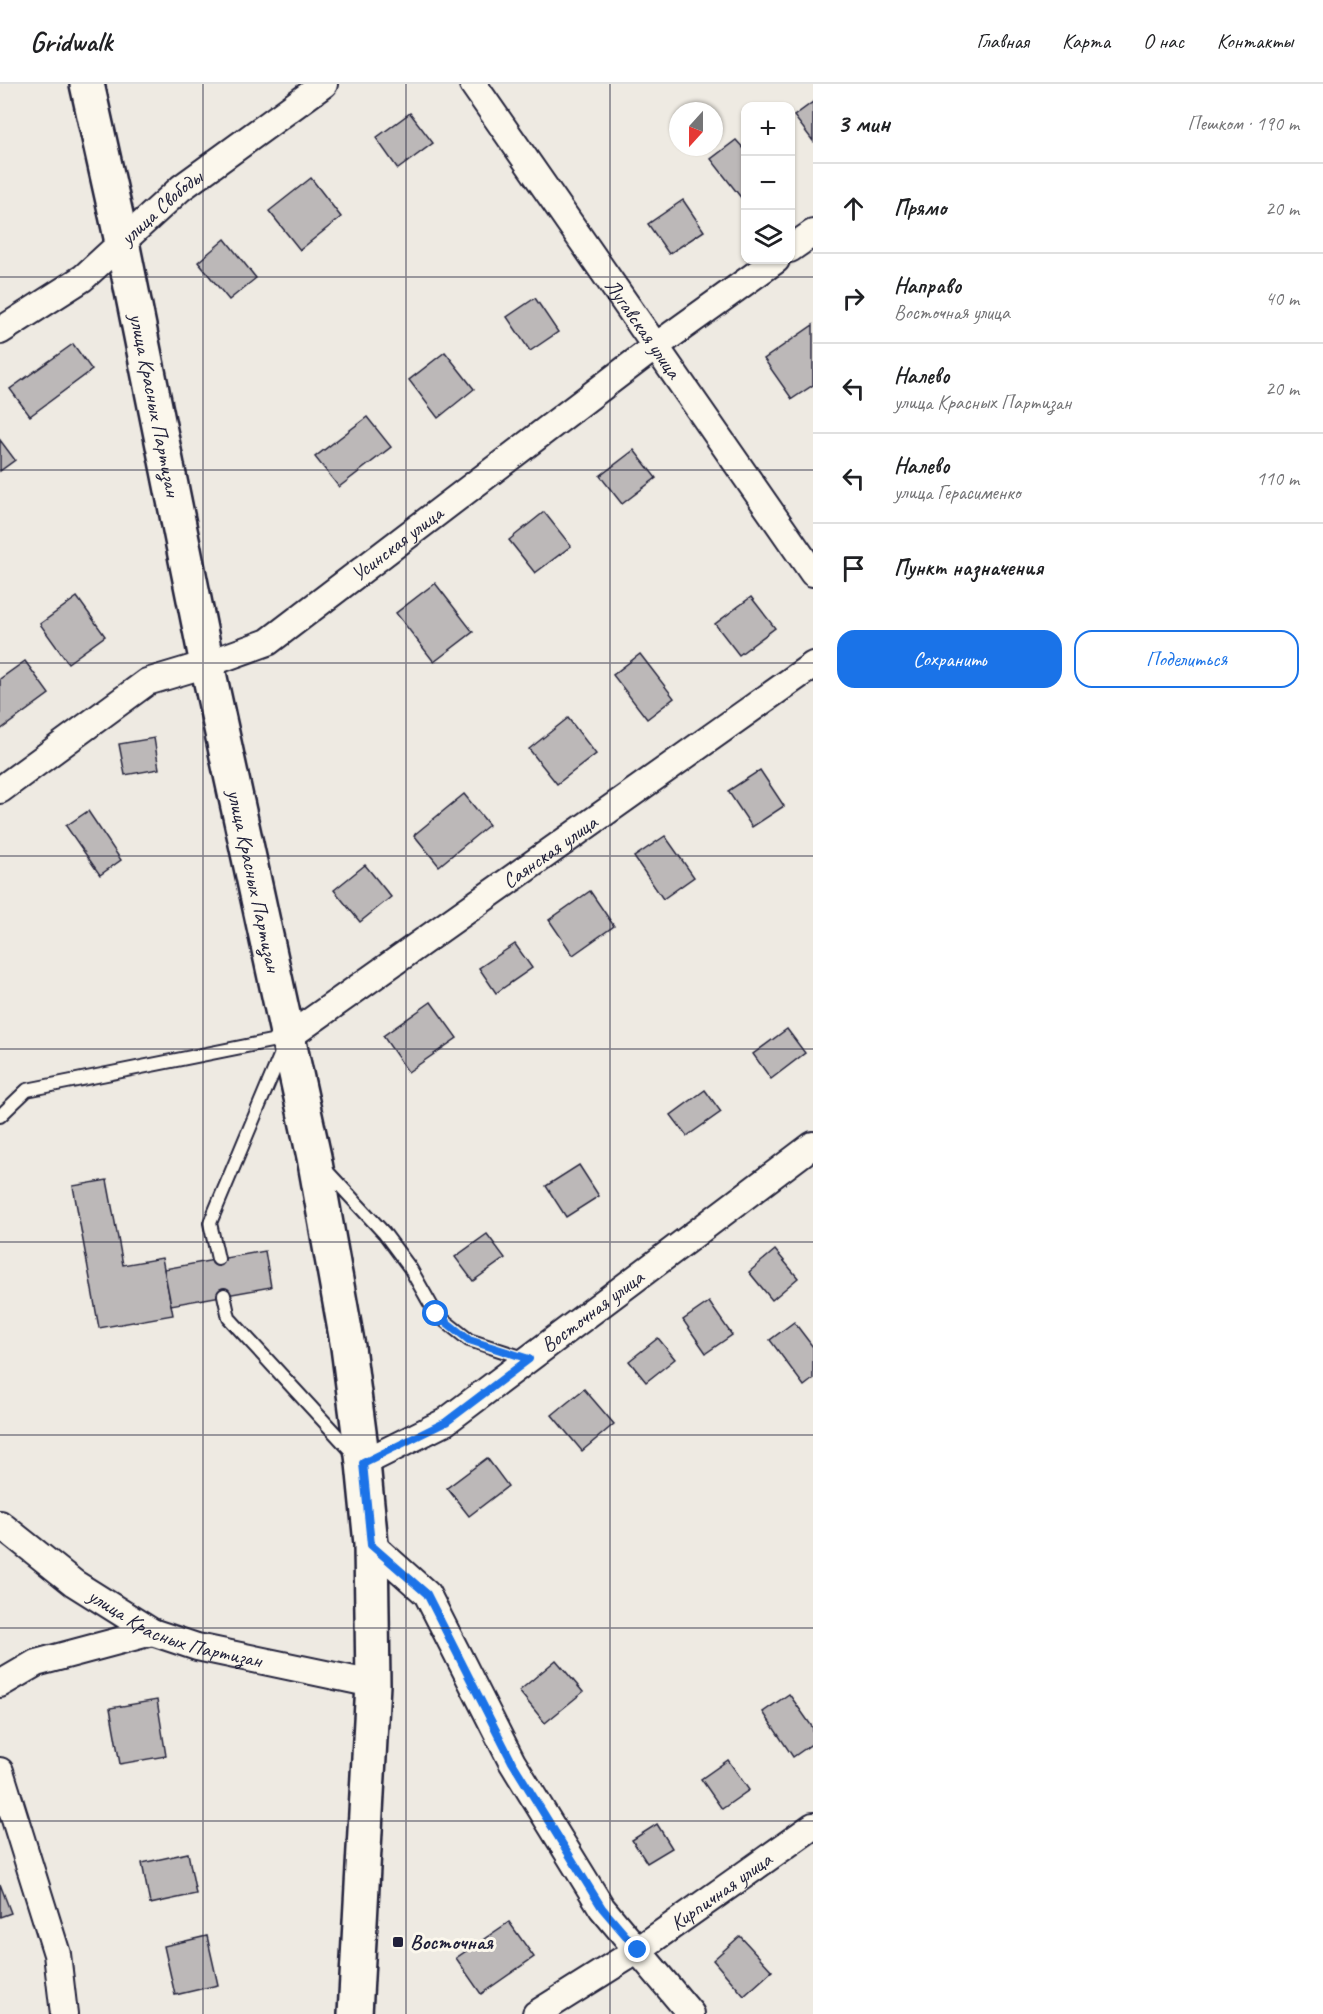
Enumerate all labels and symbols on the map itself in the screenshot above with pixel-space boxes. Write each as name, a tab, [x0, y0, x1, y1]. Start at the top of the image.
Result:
north arrow	[669, 102, 723, 156]
street label: улица Свободы	[113, 163, 209, 252]
street label: Лугавская улица	[599, 274, 688, 385]
street label: улица Красных Партизан	[123, 309, 186, 500]
street label: Усинская улица	[346, 499, 450, 587]
street label: улица Красных Партизан	[221, 785, 287, 976]
street label: Саянская улица	[497, 808, 604, 894]
street label: Восточная улица	[536, 1263, 650, 1358]
route start	[422, 1300, 448, 1326]
street label: улица Красных Партизан	[82, 1581, 266, 1674]
street label: Кирпичная улица	[665, 1845, 778, 1936]
place label: Восточная	[410, 1929, 494, 1955]
marker: Восточная	[391, 1935, 405, 1949]
route end	[624, 1936, 650, 1962]

